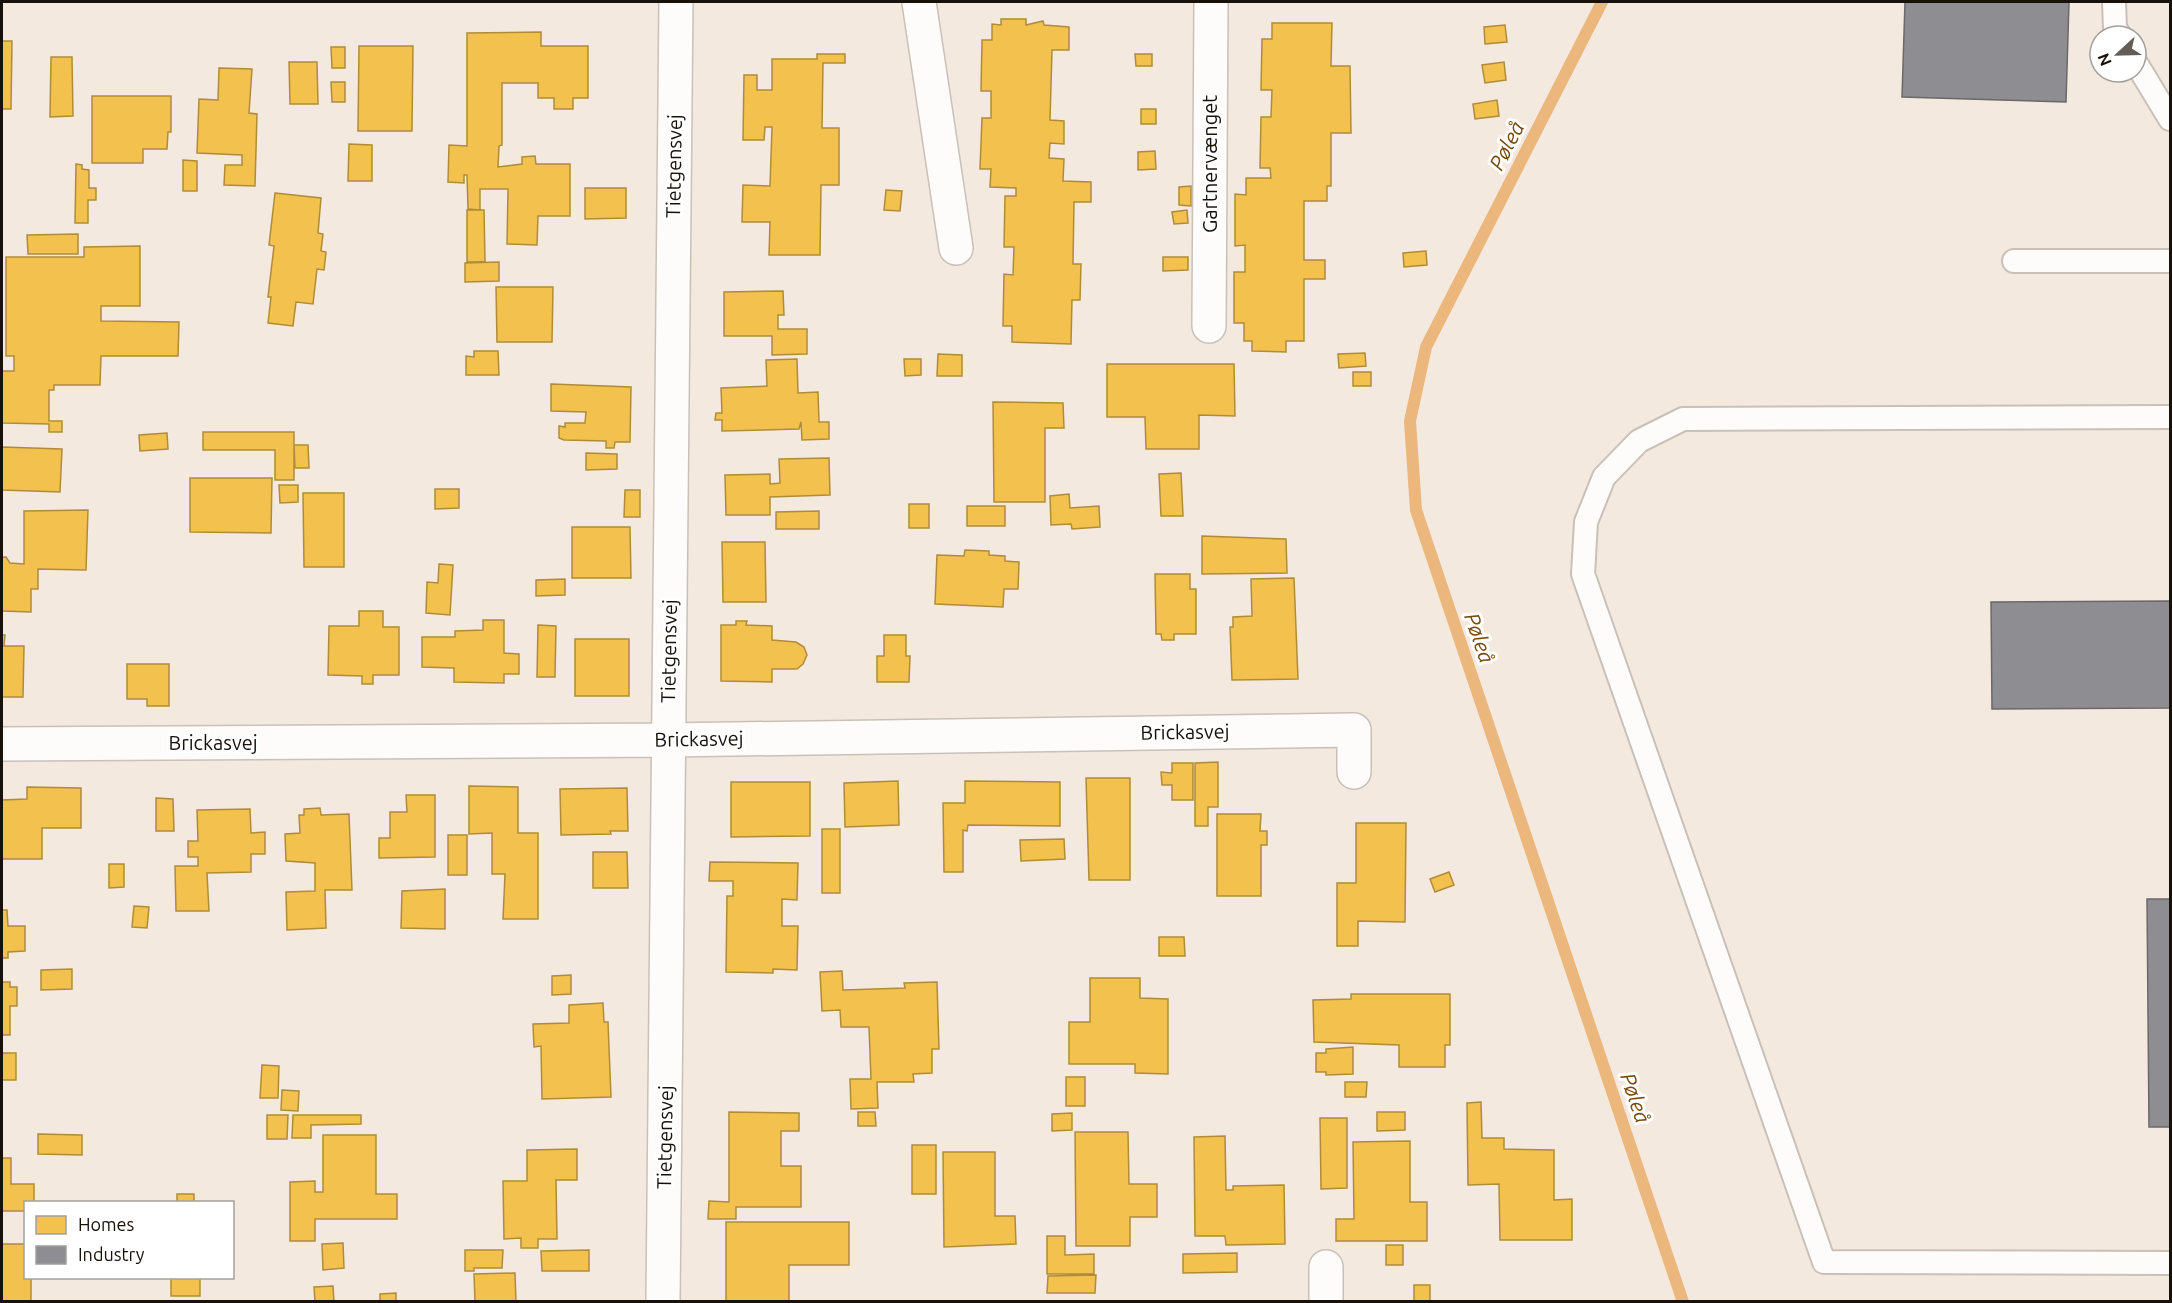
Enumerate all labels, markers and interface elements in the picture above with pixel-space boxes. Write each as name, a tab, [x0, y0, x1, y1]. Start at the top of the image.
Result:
north arrow	[2088, 24, 2148, 84]
text: N	[2094, 51, 2115, 69]
street label: Gartnervænget	[1198, 95, 1221, 233]
street label: Tietgensvej	[661, 114, 686, 218]
water label: Pøleå	[1484, 117, 1528, 174]
street label: Tietgensvej	[656, 599, 681, 703]
water label: Pøleå	[1460, 610, 1500, 666]
street label: Brickasvej	[1140, 719, 1230, 744]
street label: Brickasvej	[654, 726, 744, 751]
street label: Brickasvej	[168, 731, 258, 754]
water label: Pøleå	[1616, 1070, 1656, 1126]
street label: Tietgensvej	[652, 1085, 677, 1189]
legend	[24, 1201, 234, 1279]
text: Homes	[78, 1214, 135, 1234]
text: Industry	[78, 1244, 145, 1264]

